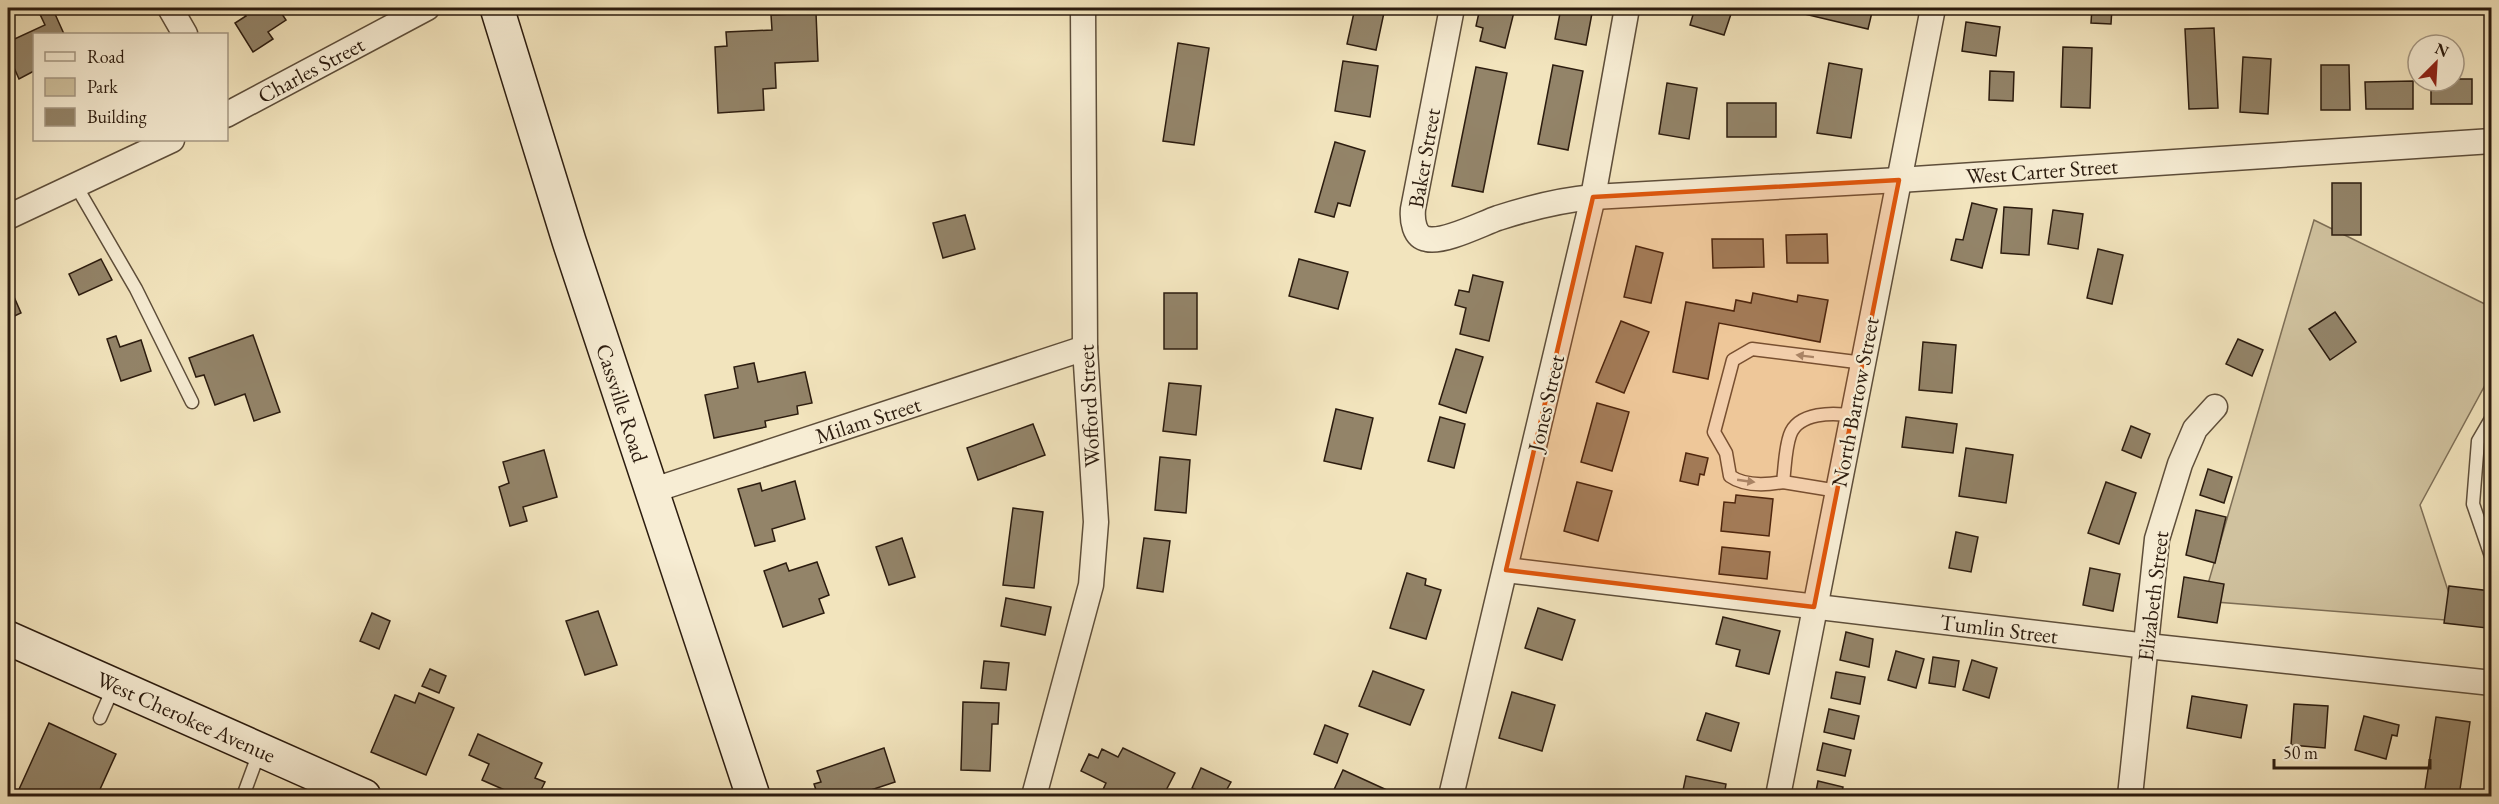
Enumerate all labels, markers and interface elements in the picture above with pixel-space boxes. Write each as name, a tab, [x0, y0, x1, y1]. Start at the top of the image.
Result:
street label: Charles Street	[253, 30, 369, 110]
legend	[33, 33, 228, 141]
north arrow	[2406, 33, 2466, 93]
text: N	[2432, 38, 2452, 62]
text: Road	[87, 45, 126, 68]
text: Park	[87, 75, 118, 98]
text: Building	[87, 105, 147, 128]
street label: Baker Street	[1401, 106, 1447, 210]
street label: West Carter Street	[1965, 151, 2119, 191]
street label: North Bartow Street	[1824, 314, 1886, 489]
street label: Cassville Road	[589, 340, 655, 467]
street label: Wofford Street	[1071, 344, 1107, 468]
one-way arrow	[1796, 351, 1815, 360]
street label: Jones Street	[1520, 352, 1571, 456]
street label: Milam Street	[812, 389, 924, 451]
one-way arrow	[1737, 477, 1756, 486]
street label: Elizabeth Street	[2131, 529, 2175, 663]
street label: Tumlin Street	[1938, 607, 2060, 651]
street label: West Cherokee Avenue	[92, 664, 281, 770]
scale bar	[2274, 732, 2430, 770]
text: 50 m	[2283, 741, 2318, 764]

